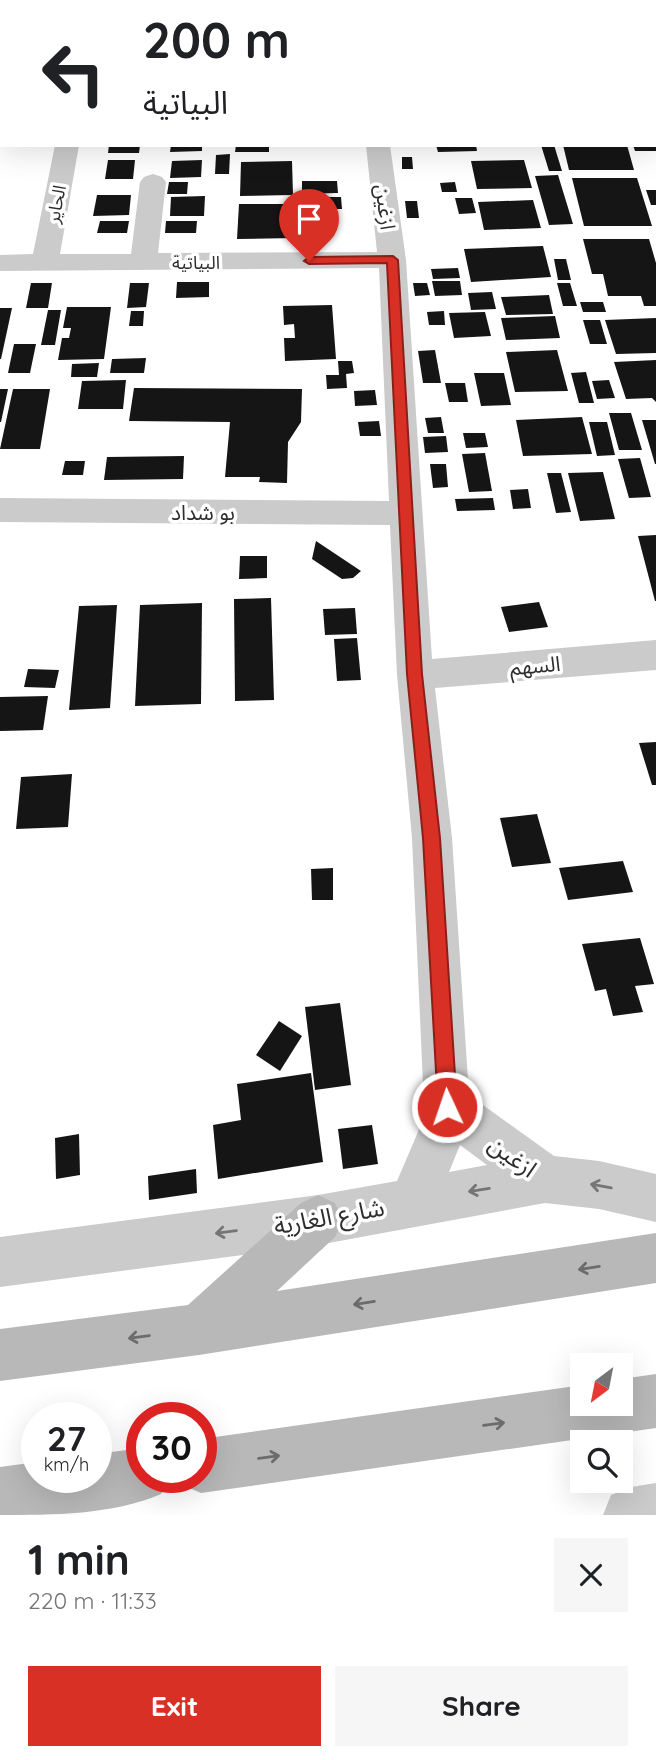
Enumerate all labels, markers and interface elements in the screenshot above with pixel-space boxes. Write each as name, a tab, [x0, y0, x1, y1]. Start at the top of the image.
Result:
text: 200 m	[143, 9, 290, 70]
icon: left	[28, 28, 119, 119]
text: البياتية	[143, 82, 228, 122]
street label: الحاير	[41, 183, 71, 226]
street label: ازغين	[370, 183, 402, 231]
pin	[279, 189, 339, 261]
icon: arrive	[290, 200, 328, 238]
street label: البياتية	[172, 251, 220, 274]
street label: بو شداد	[171, 499, 235, 525]
street label: السهم	[509, 650, 562, 683]
position arrow	[410, 1070, 484, 1144]
street label: ازغين	[483, 1128, 543, 1184]
one-way arrow	[590, 1179, 613, 1193]
one-way arrow	[468, 1184, 491, 1197]
street label: شارع الغارية	[271, 1192, 387, 1243]
one-way arrow	[215, 1226, 238, 1239]
one-way arrow	[578, 1262, 600, 1275]
one-way arrow	[353, 1297, 376, 1310]
one-way arrow	[128, 1330, 151, 1343]
north arrow	[570, 1353, 634, 1416]
map controls	[570, 1353, 633, 1493]
speed limit sign: 30	[126, 1402, 217, 1493]
text: 27	[47, 1416, 86, 1460]
one-way arrow	[482, 1418, 505, 1431]
button: search	[570, 1430, 633, 1493]
one-way arrow	[257, 1450, 280, 1463]
text: km/h	[44, 1453, 89, 1476]
text: 1 min	[28, 1533, 130, 1586]
button: close	[554, 1538, 628, 1612]
text: 220 m · 11:33	[28, 1586, 157, 1615]
button: Exit	[28, 1666, 321, 1746]
button: Share	[335, 1666, 628, 1746]

